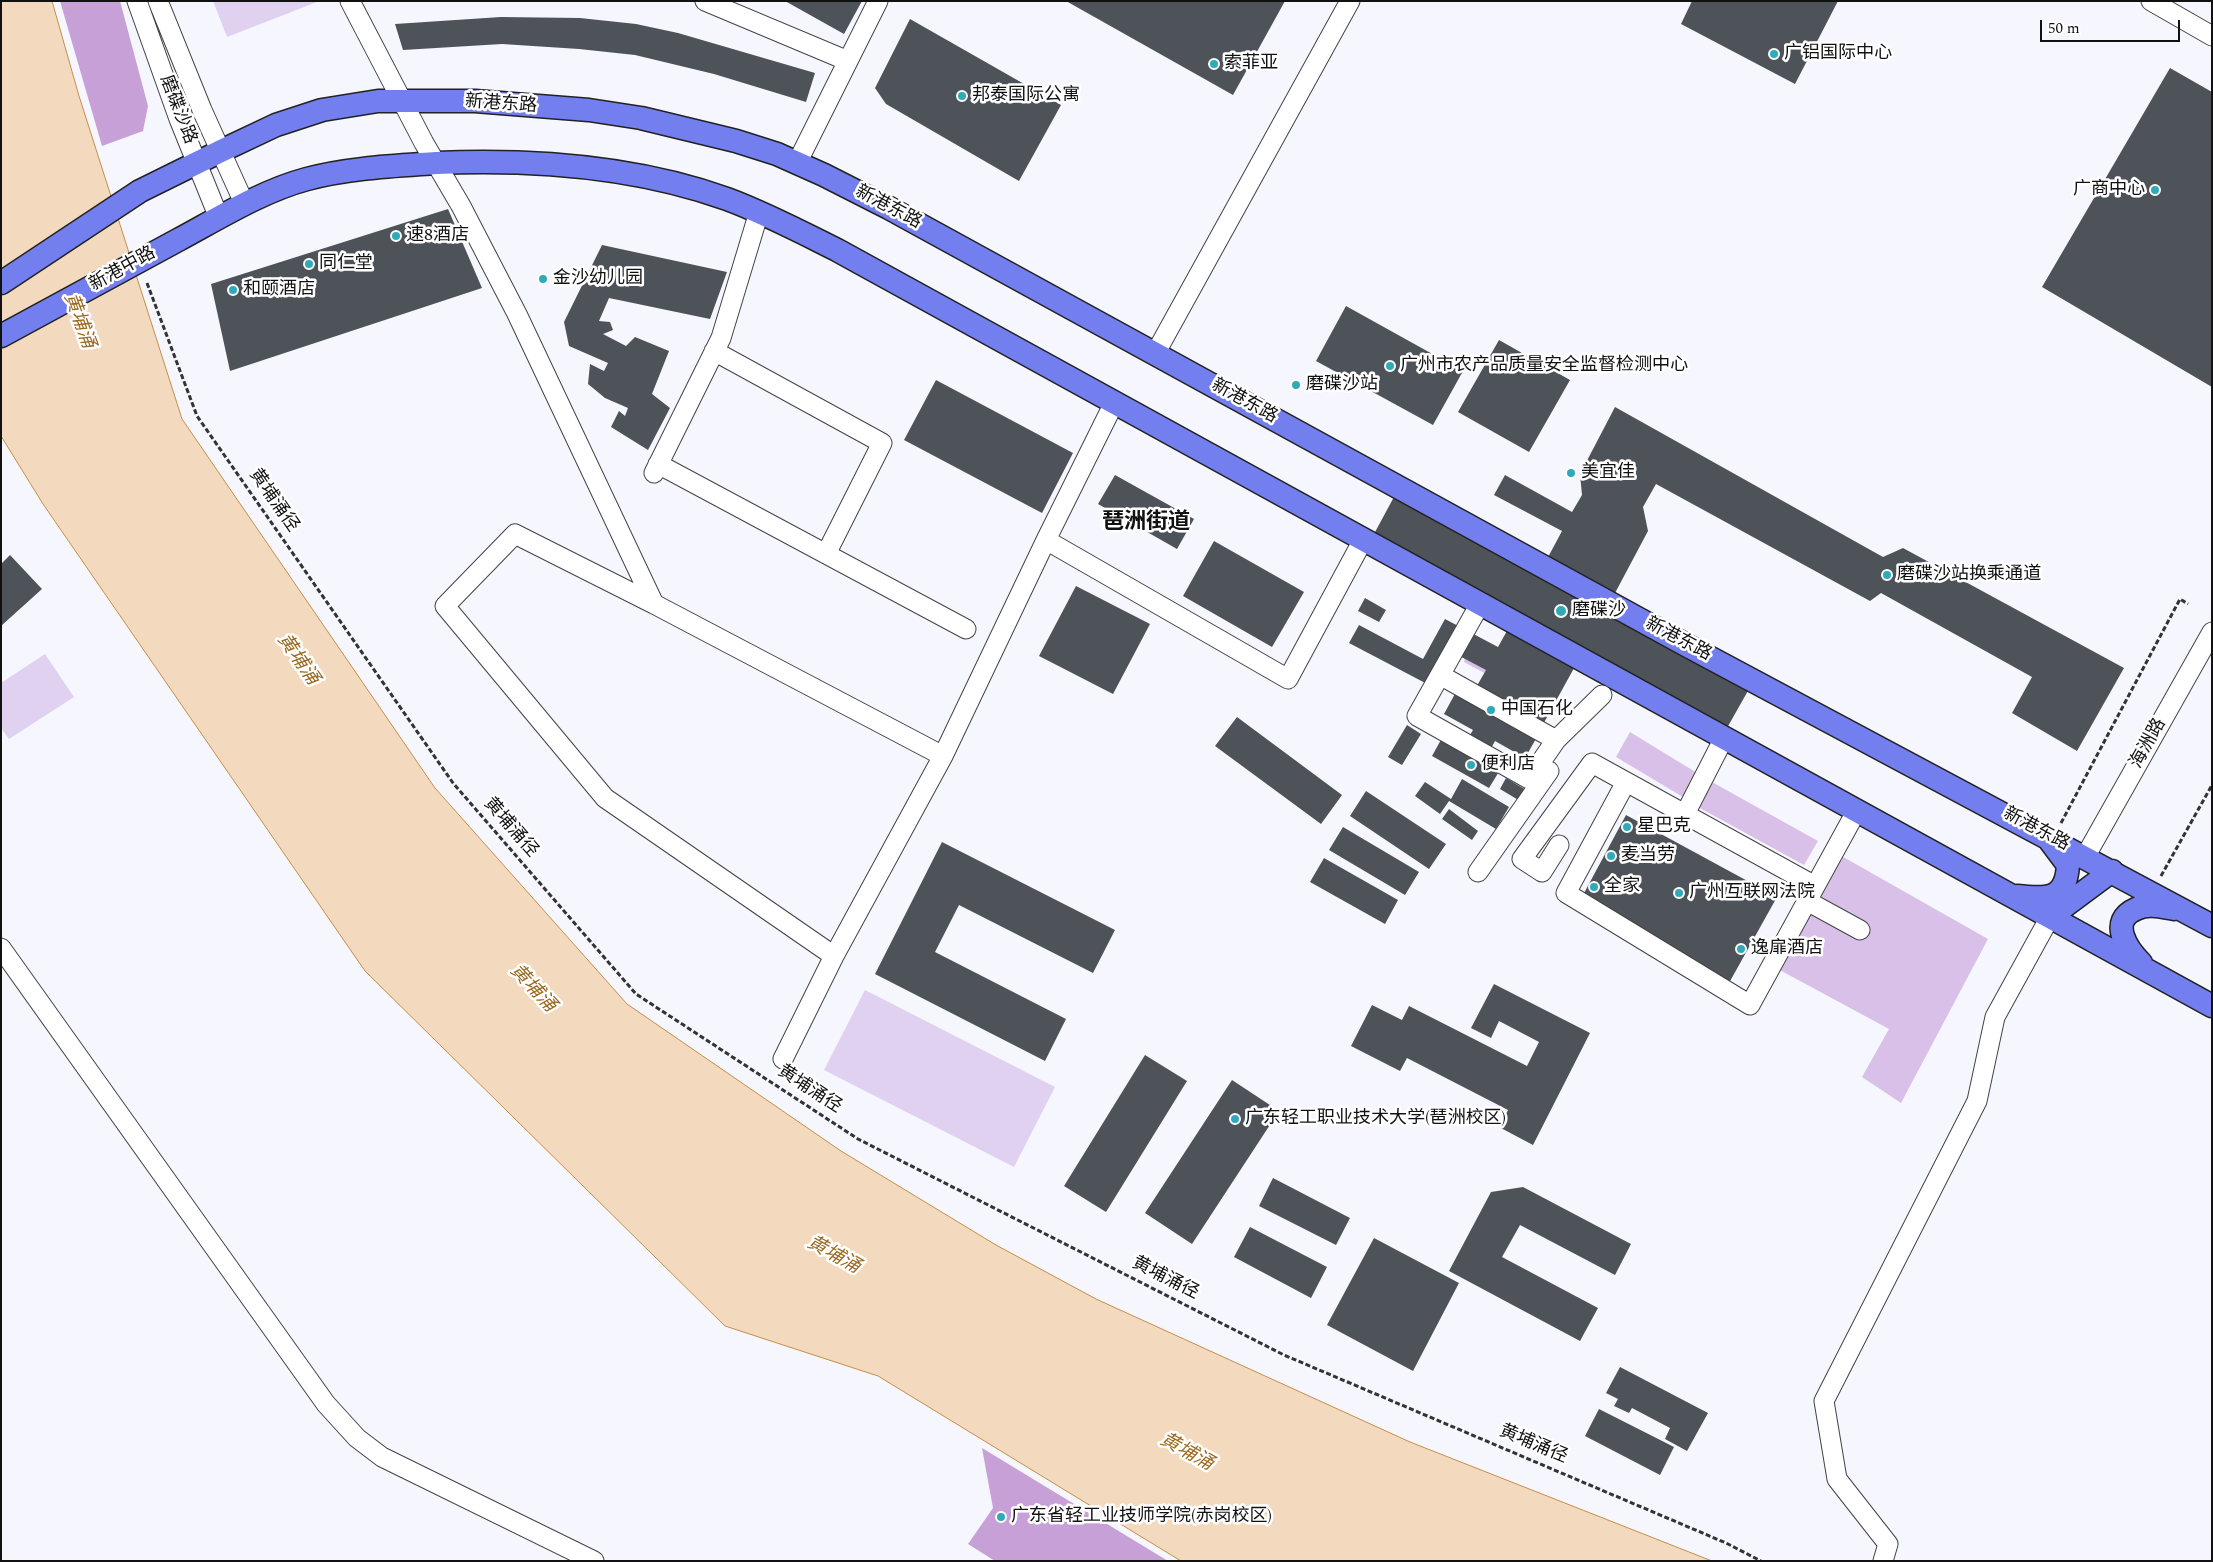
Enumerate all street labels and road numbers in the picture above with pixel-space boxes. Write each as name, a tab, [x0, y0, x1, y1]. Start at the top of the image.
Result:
street label: 磨碟沙路	[154, 73, 200, 147]
street label: 新港东路	[464, 92, 538, 118]
street label: 新港东路	[851, 182, 925, 234]
street label: 新港中路	[86, 243, 160, 297]
street label: 新港东路	[1207, 375, 1281, 429]
street label: 黄埔涌径	[244, 465, 302, 537]
street label: 新港东路	[1641, 614, 1715, 666]
street label: 海洲路	[2126, 715, 2172, 773]
street label: 黄埔涌径	[478, 794, 542, 862]
street label: 新港东路	[1999, 804, 2073, 856]
street label: 黄埔涌径	[773, 1061, 845, 1119]
street label: 黄埔涌径	[1128, 1253, 1202, 1305]
street label: 黄埔涌径	[1496, 1421, 1570, 1469]

